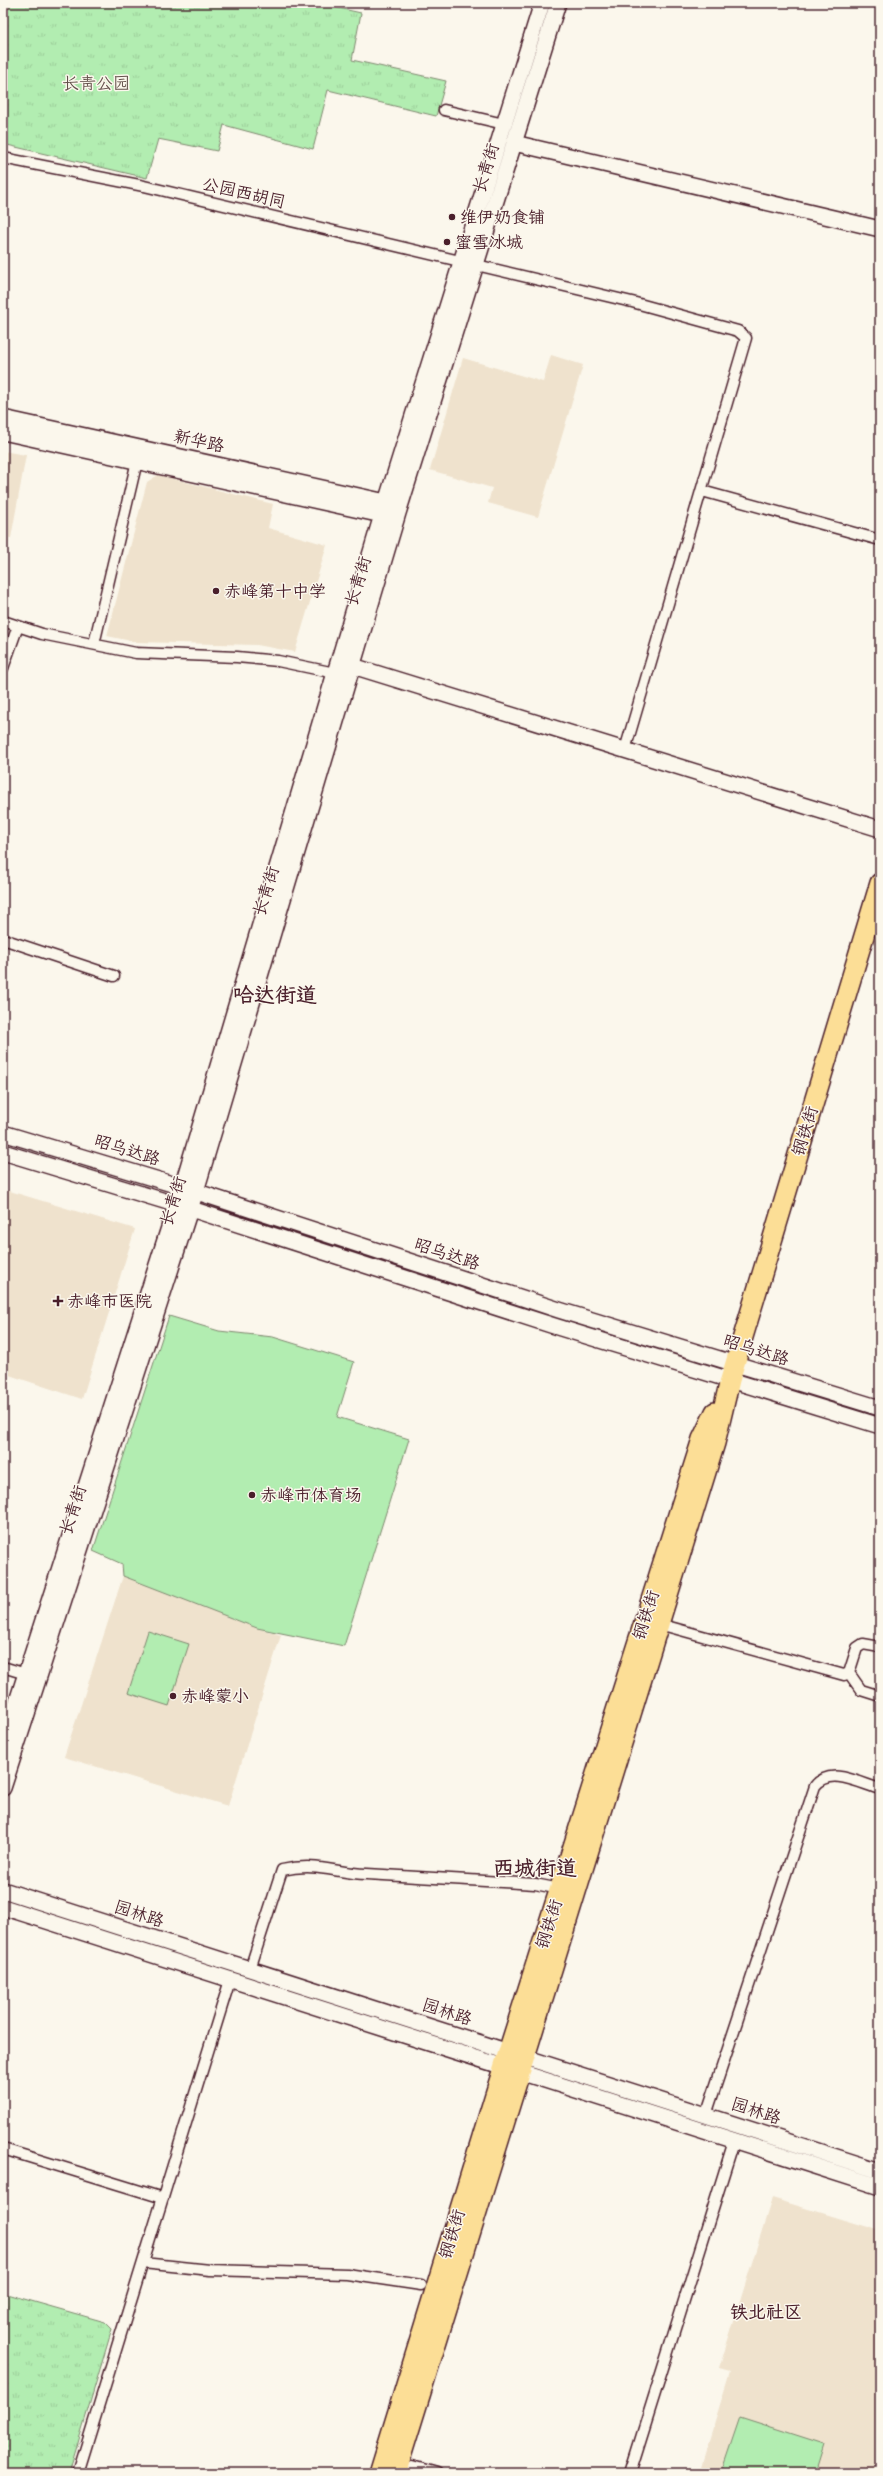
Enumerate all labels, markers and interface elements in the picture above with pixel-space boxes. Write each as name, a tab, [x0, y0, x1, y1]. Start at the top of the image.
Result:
park label: 长青公园	[62, 73, 130, 94]
street label: 长青街	[469, 141, 503, 195]
street label: 公园西胡同	[200, 173, 288, 213]
place label: 维伊奶食铺	[460, 207, 545, 228]
marker: 维伊奶食铺	[447, 212, 457, 222]
place label: 蜜雪冰城	[455, 232, 523, 253]
marker: 蜜雪冰城	[442, 237, 452, 247]
street label: 新华路	[172, 425, 226, 457]
street label: 长青街	[341, 554, 375, 608]
place label: 赤峰第十中学	[224, 581, 326, 602]
marker: 赤峰第十中学	[211, 586, 221, 596]
street label: 长青街	[249, 864, 283, 918]
district label: 哈达街道	[233, 982, 317, 1008]
street label: 钢铁街	[788, 1104, 822, 1158]
street label: 昭乌达路	[91, 1130, 163, 1170]
street label: 长青街	[156, 1174, 190, 1228]
street label: 昭乌达路	[411, 1234, 483, 1274]
place label: 赤峰市医院	[67, 1291, 152, 1312]
marker: 赤峰市医院	[52, 1295, 64, 1307]
street label: 昭乌达路	[720, 1330, 792, 1370]
street label: 长青街	[55, 1483, 91, 1537]
place label: 赤峰市体育场	[260, 1485, 362, 1506]
marker: 赤峰市体育场	[247, 1490, 257, 1500]
street label: 钢铁街	[628, 1588, 664, 1642]
place label: 赤峰蒙小	[181, 1686, 249, 1707]
marker: 赤峰蒙小	[168, 1691, 178, 1701]
district label: 西城街道	[493, 1855, 577, 1881]
street label: 园林路	[112, 1896, 166, 1932]
street label: 钢铁街	[531, 1897, 567, 1951]
street label: 园林路	[420, 1994, 474, 2030]
street label: 园林路	[729, 2093, 783, 2129]
street label: 钢铁街	[435, 2207, 469, 2261]
district label: 铁北社区	[730, 2301, 802, 2323]

